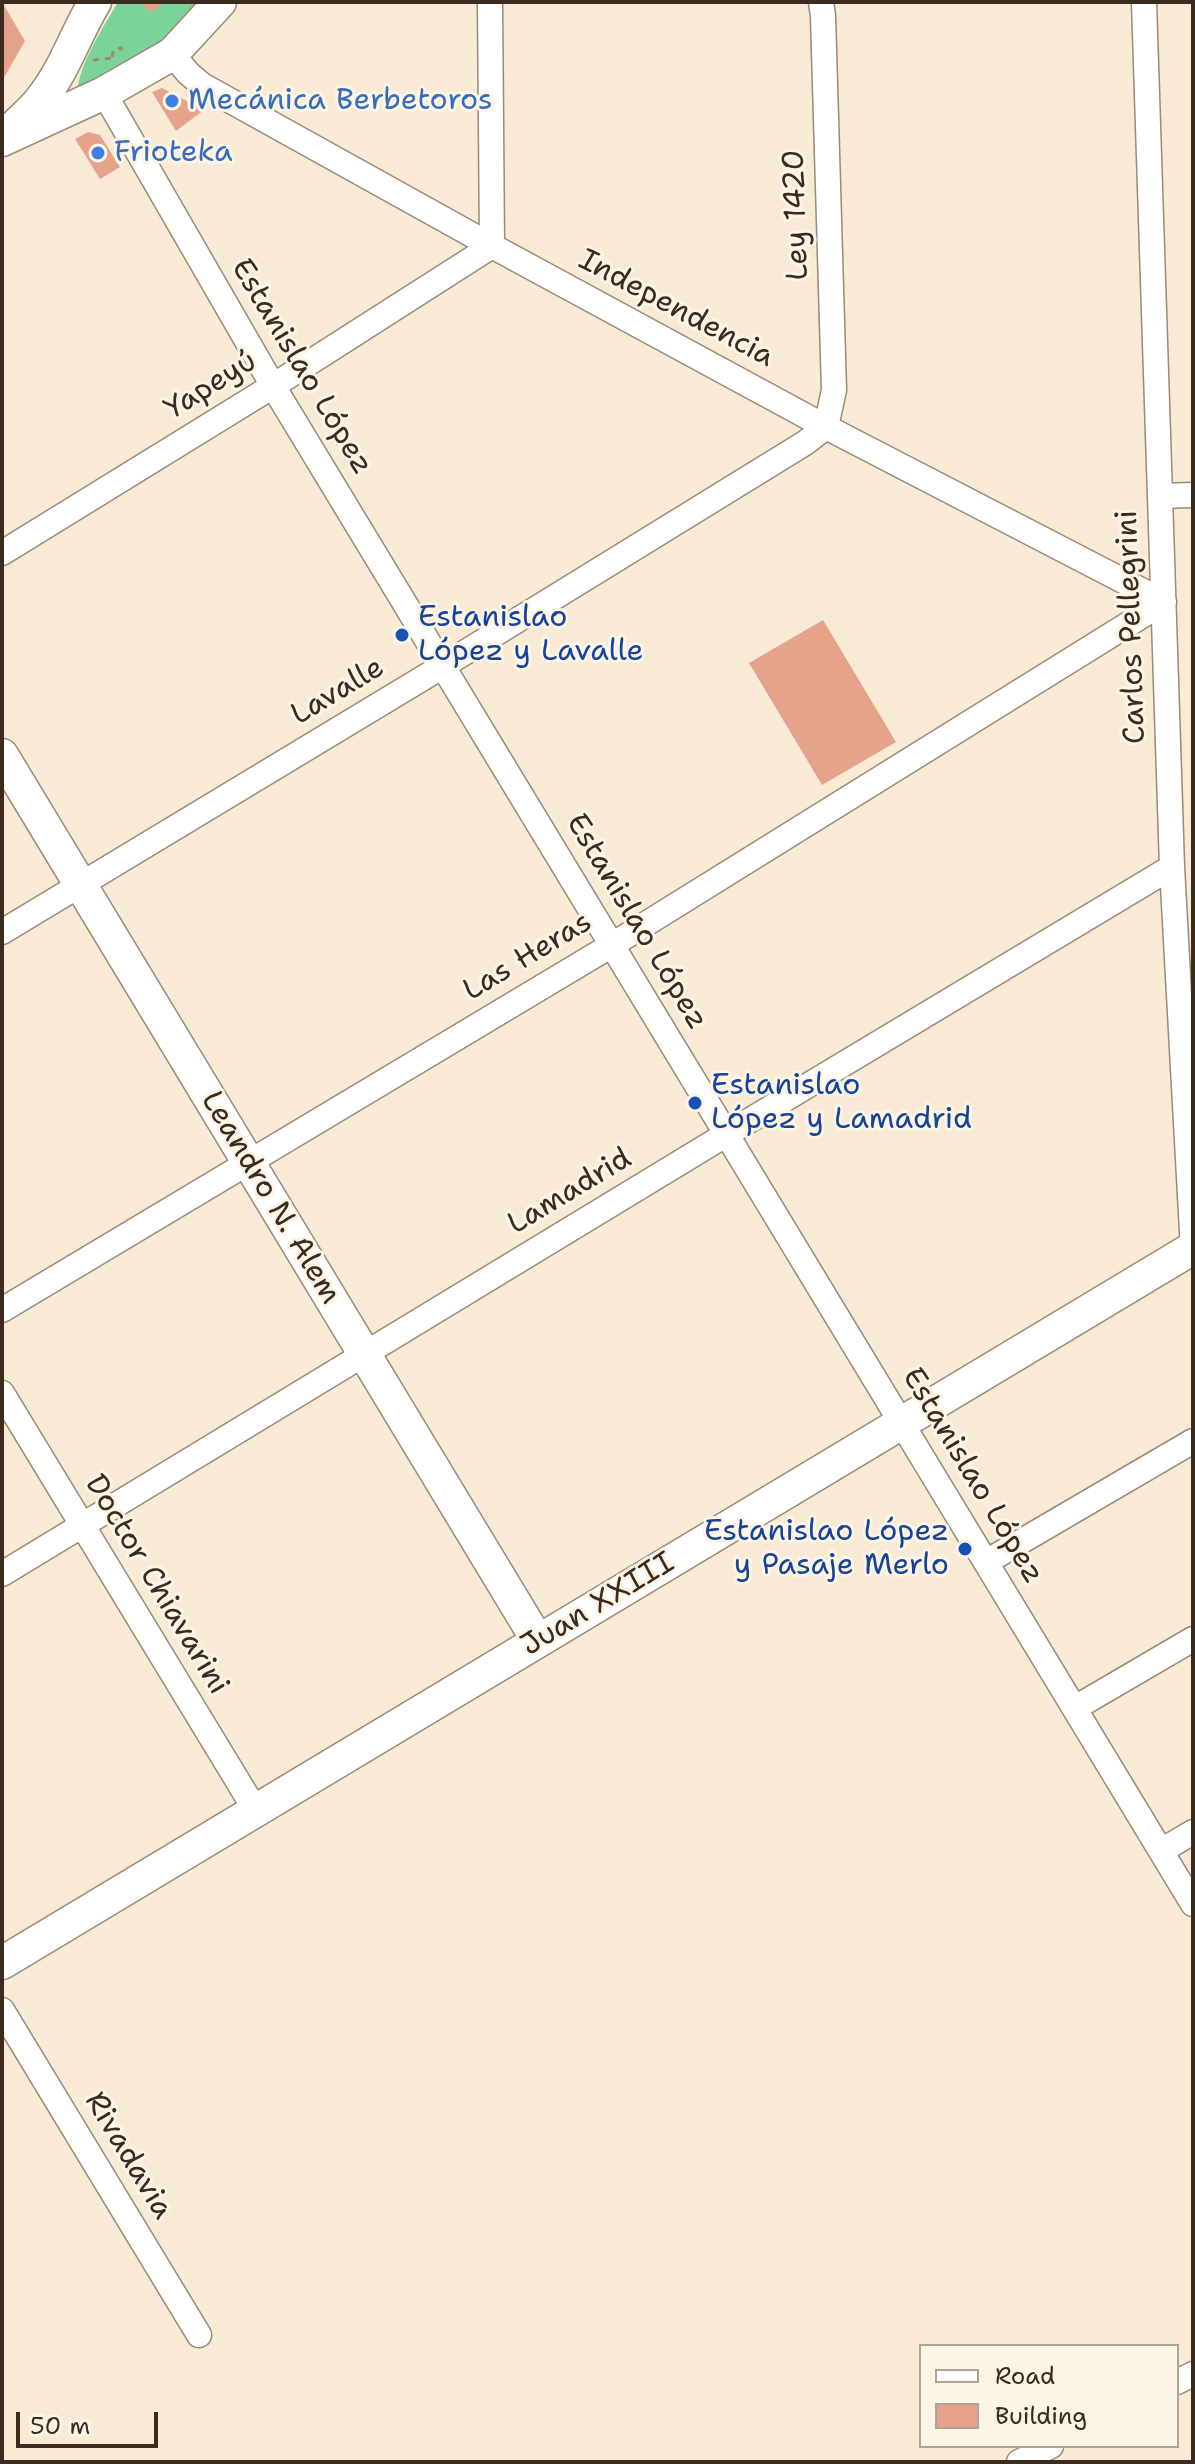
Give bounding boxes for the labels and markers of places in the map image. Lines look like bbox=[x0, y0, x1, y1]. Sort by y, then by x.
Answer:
place label: Mecánica Berbetoros bbox=[188, 83, 493, 119]
marker: Mecánica Berbetoros bbox=[163, 92, 181, 110]
place label: Frioteka bbox=[114, 135, 233, 171]
marker: Frioteka bbox=[89, 144, 107, 162]
place label: Estanislao López y Lavalle bbox=[418, 600, 643, 670]
marker: Estanislao López y Lavalle bbox=[393, 626, 411, 644]
place label: Estanislao López y Lamadrid bbox=[711, 1068, 972, 1138]
marker: Estanislao López y Lamadrid bbox=[686, 1094, 704, 1112]
place label: Estanislao López y Pasaje Merlo bbox=[704, 1514, 949, 1584]
marker: Estanislao López y Pasaje Merlo bbox=[956, 1540, 974, 1558]

